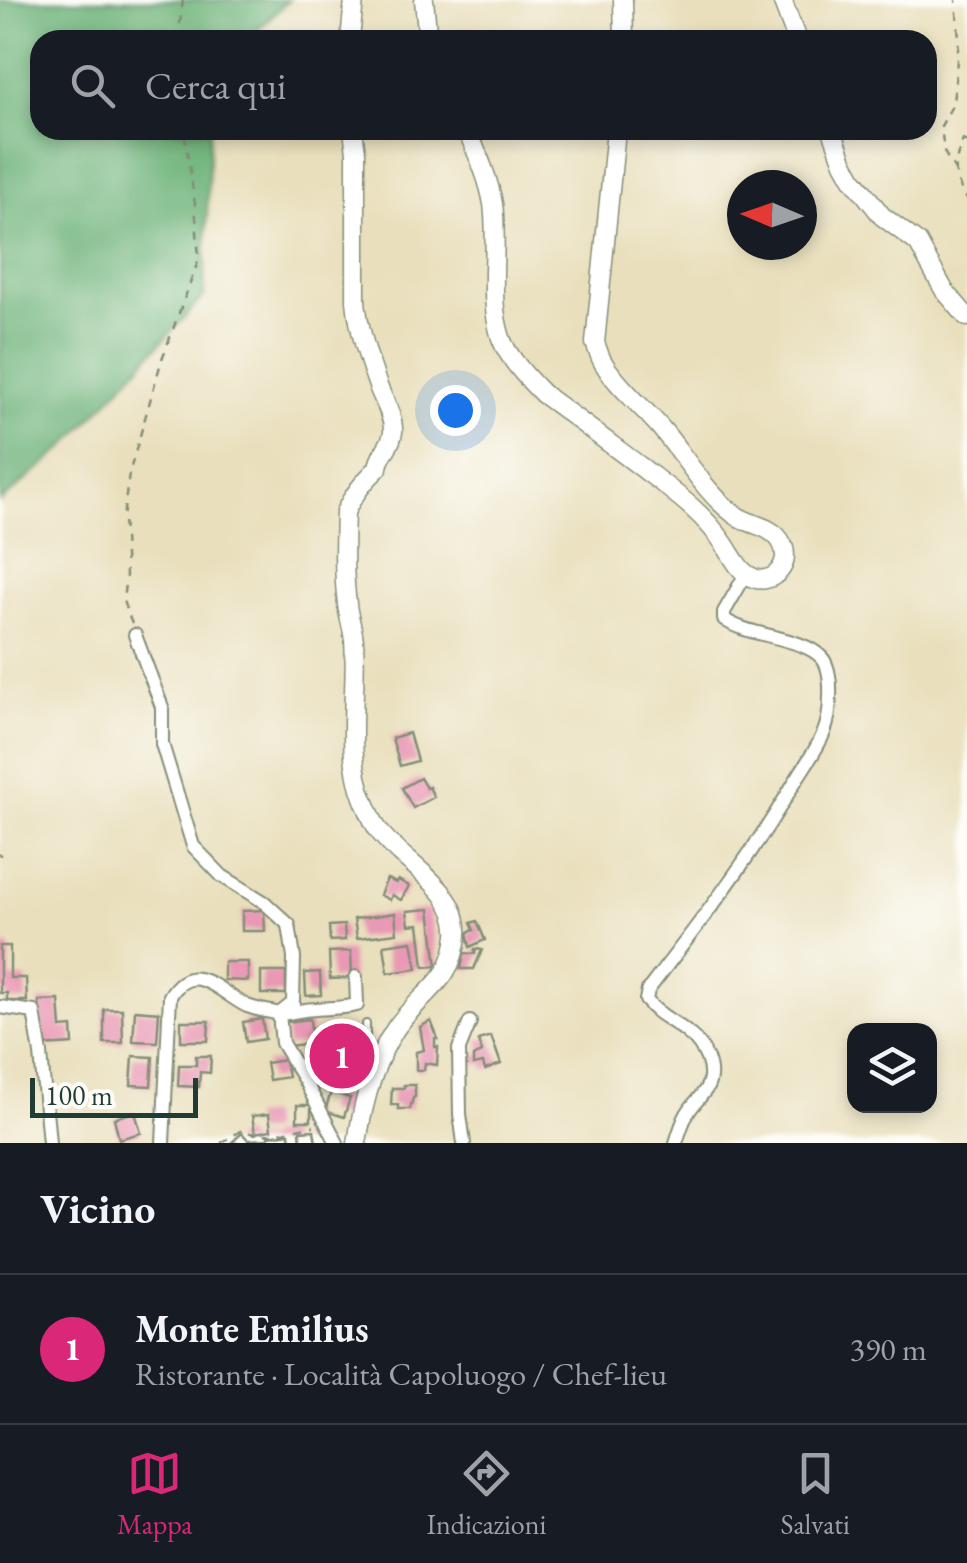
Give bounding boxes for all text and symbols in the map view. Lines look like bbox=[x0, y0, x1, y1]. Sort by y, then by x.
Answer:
search box bbox=[30, 30, 937, 140]
icon: search bbox=[65, 58, 120, 113]
text: Cerca qui bbox=[145, 61, 286, 110]
north arrow bbox=[727, 170, 817, 260]
your location bbox=[430, 385, 481, 436]
pin: 1 bbox=[310, 1018, 374, 1094]
map controls bbox=[847, 1023, 937, 1113]
button: layers bbox=[847, 1023, 937, 1113]
scale bar bbox=[30, 1073, 198, 1118]
text: 100 m bbox=[45, 1077, 113, 1113]
text: Vicino bbox=[40, 1181, 155, 1236]
text: Monte Emilius bbox=[135, 1304, 369, 1353]
text: 1 bbox=[64, 1328, 81, 1370]
text: 390 m bbox=[850, 1328, 927, 1370]
text: Ristorante · Località Capoluogo / Chef-lieu bbox=[135, 1353, 667, 1395]
tab: Mappa bbox=[117, 1446, 193, 1542]
tab: Indicazioni bbox=[427, 1446, 546, 1542]
tab: Salvati bbox=[780, 1446, 850, 1542]

